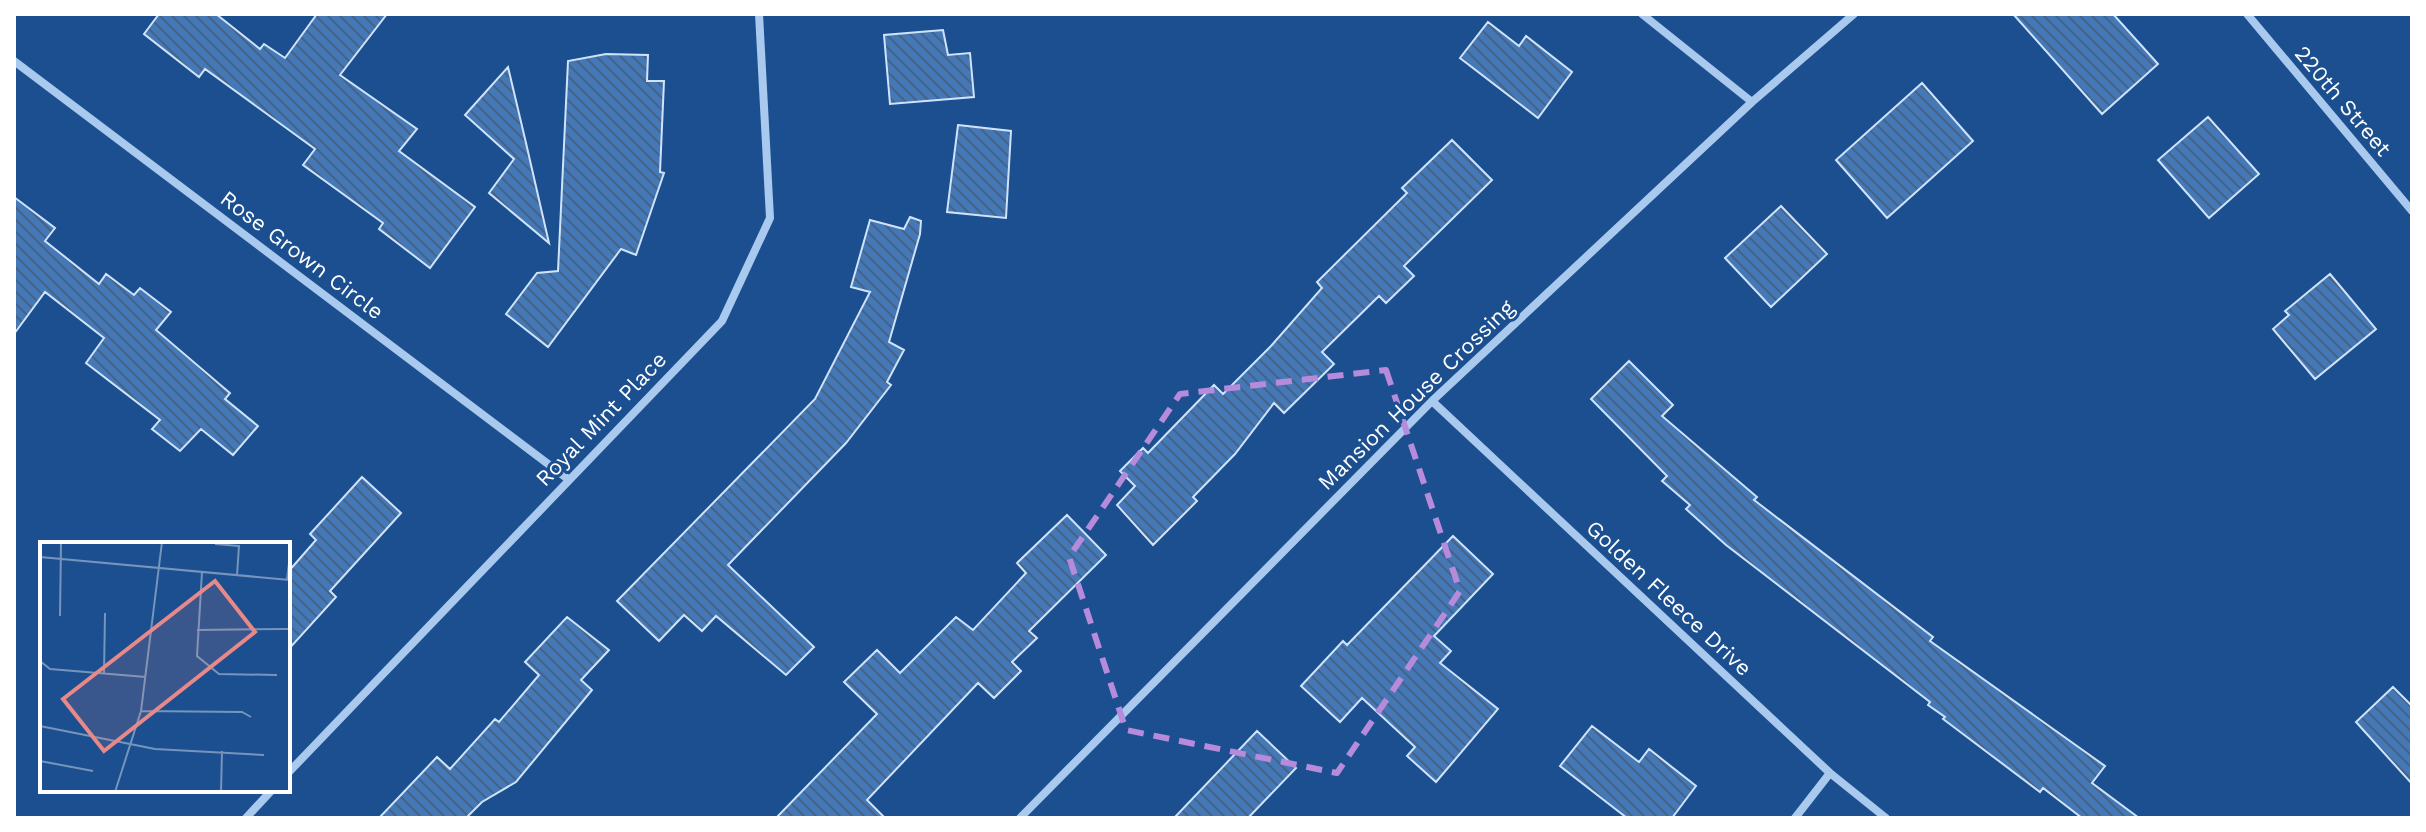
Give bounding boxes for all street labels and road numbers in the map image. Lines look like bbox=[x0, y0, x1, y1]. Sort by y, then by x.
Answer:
street label: 220th Street bbox=[2290, 41, 2396, 161]
street label: Rose Grown Circle bbox=[216, 186, 388, 324]
street label: Mansion House Crossing bbox=[1313, 295, 1519, 495]
street label: Royal Mint Place bbox=[531, 347, 671, 491]
street label: Golden Fleece Drive bbox=[1581, 515, 1757, 681]

